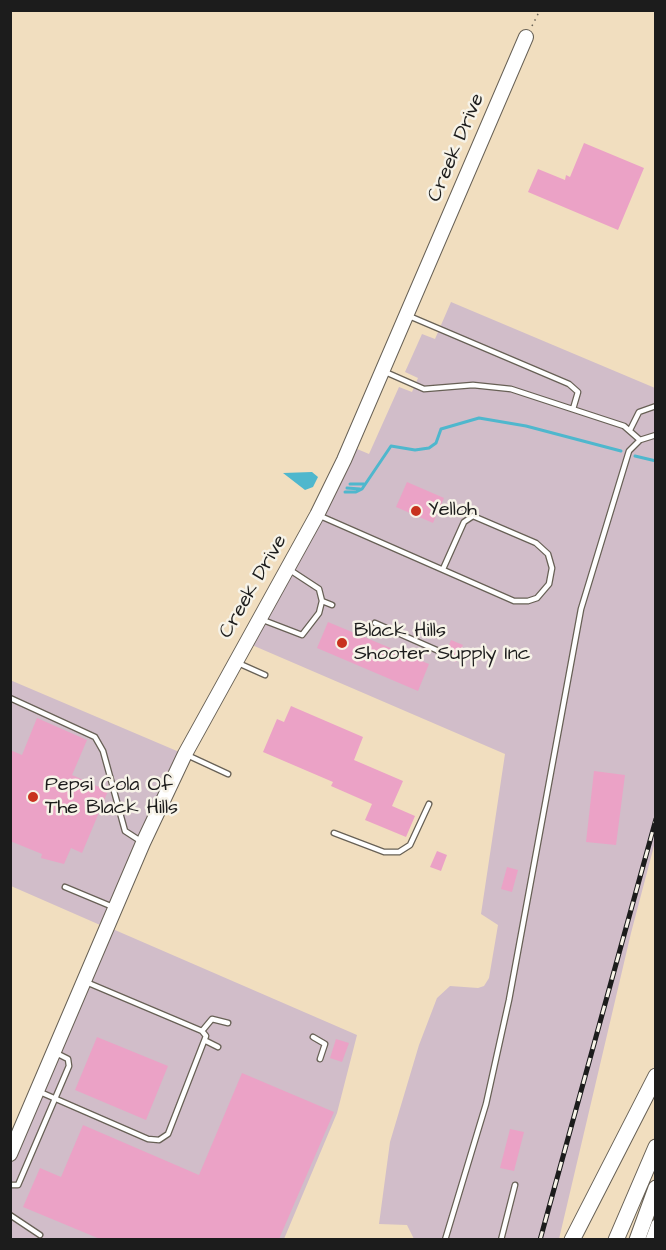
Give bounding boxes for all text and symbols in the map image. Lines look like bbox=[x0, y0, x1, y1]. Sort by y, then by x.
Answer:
street label: Creek Drive bbox=[423, 90, 491, 206]
place label: Yelloh bbox=[428, 499, 477, 523]
marker: Yelloh bbox=[409, 504, 423, 518]
street label: Creek Drive bbox=[215, 531, 293, 643]
place label: Black Hills Shooter Supply Inc bbox=[354, 620, 530, 667]
marker: Black Hills Shooter Supply Inc bbox=[335, 636, 349, 650]
place label: Pepsi Cola Of The Black Hills bbox=[45, 774, 178, 821]
marker: Pepsi Cola Of The Black Hills bbox=[26, 790, 40, 804]

